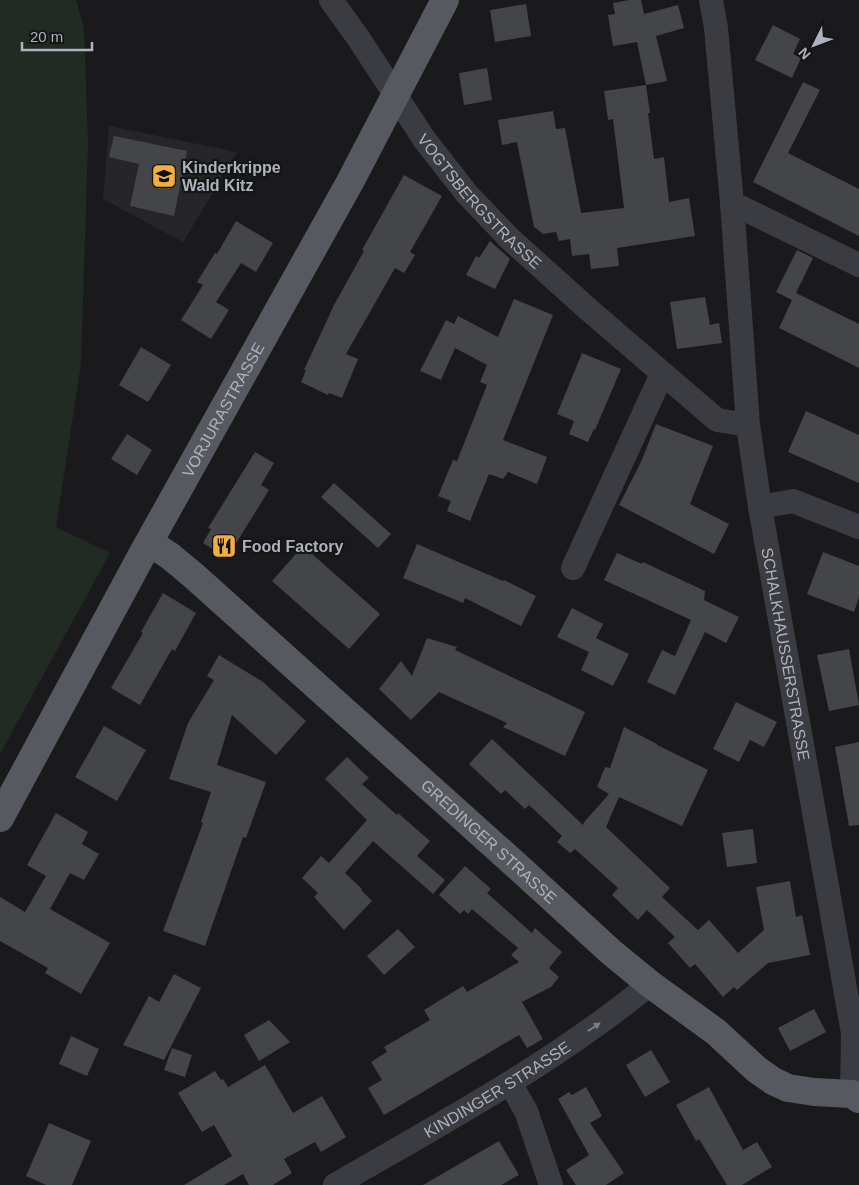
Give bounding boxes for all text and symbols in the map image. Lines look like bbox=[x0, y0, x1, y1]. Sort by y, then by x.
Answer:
scale bar bbox=[22, 20, 92, 52]
north arrow bbox=[789, 20, 839, 70]
text: 20 m bbox=[30, 28, 63, 45]
text: N bbox=[795, 45, 814, 63]
street label: VOGTSBERGSTRASSE bbox=[414, 131, 545, 272]
place label: Kinderkrippe Wald Kitz bbox=[182, 159, 281, 194]
school or university icon: Kinderkrippe Wald Kitz bbox=[151, 163, 177, 189]
street label: VORJURASTRASSE bbox=[179, 340, 267, 480]
restaurant icon: Food Factory bbox=[211, 533, 237, 559]
place label: Food Factory bbox=[242, 538, 343, 555]
street label: SCHALKHAUSSERSTRASSE bbox=[758, 546, 813, 762]
street label: GREDINGER STRASSE bbox=[418, 776, 560, 907]
one-way arrow bbox=[587, 1022, 601, 1032]
street label: KINDINGER STRASSE bbox=[421, 1038, 573, 1141]

